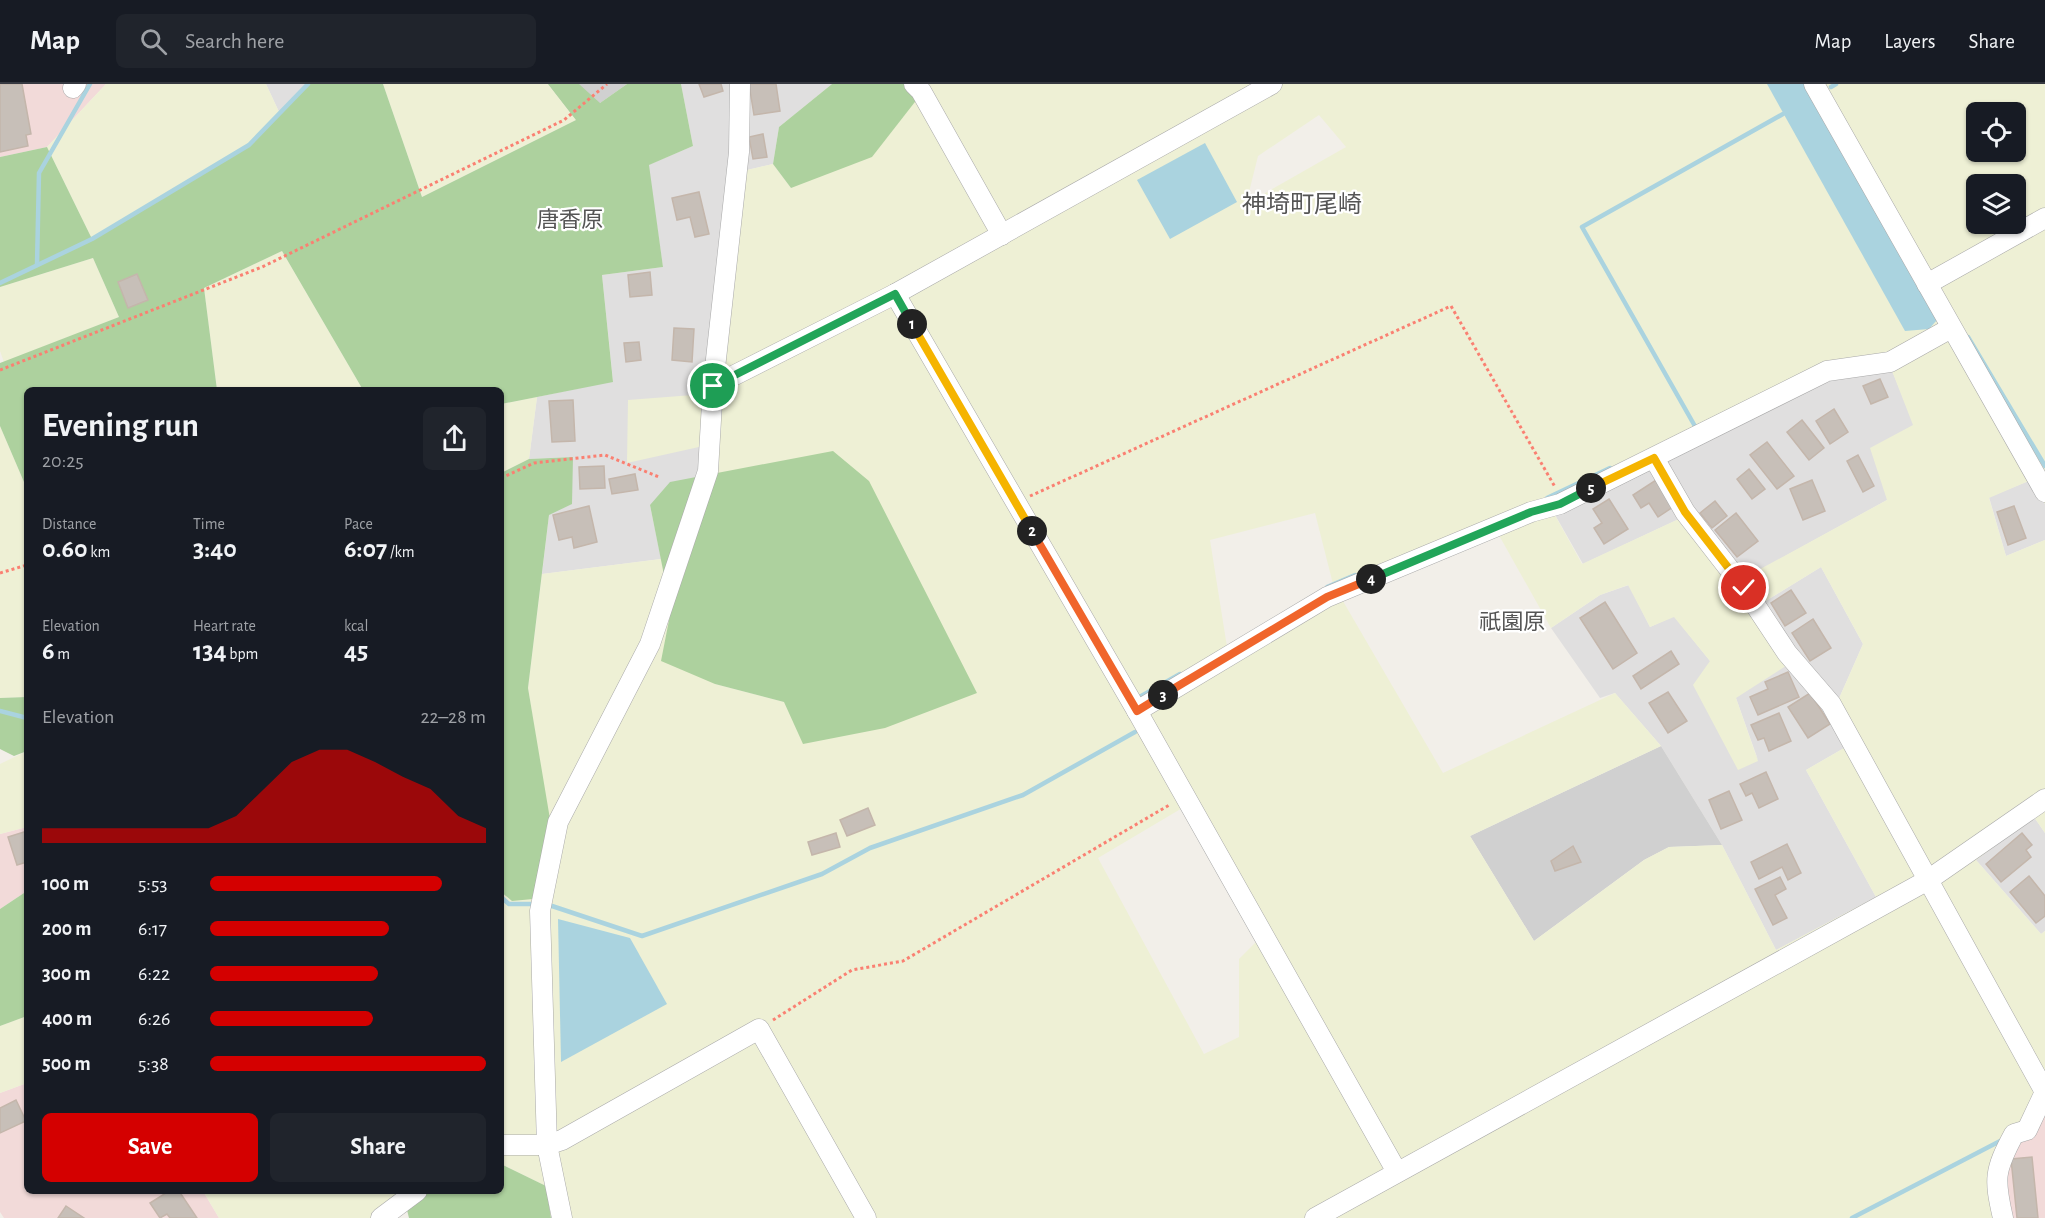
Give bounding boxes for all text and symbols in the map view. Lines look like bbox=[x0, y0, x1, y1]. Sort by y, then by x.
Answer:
search box bbox=[116, 14, 536, 68]
icon: search bbox=[137, 25, 170, 58]
text: Map bbox=[30, 27, 80, 55]
text: Search here bbox=[185, 30, 284, 52]
text: Map bbox=[1815, 31, 1851, 52]
text: Layers bbox=[1884, 31, 1935, 52]
text: Share bbox=[1968, 31, 2015, 52]
map controls bbox=[1966, 102, 2026, 234]
button: locate bbox=[1966, 102, 2026, 162]
button: layers bbox=[1966, 174, 2026, 234]
district label: 神埼町尾崎 bbox=[1242, 191, 1362, 217]
district label: 唐香原 bbox=[537, 208, 603, 231]
pin: 1 bbox=[897, 309, 927, 339]
text: 1 bbox=[909, 316, 915, 332]
pin bbox=[687, 360, 738, 411]
icon: arrive bbox=[696, 369, 729, 402]
button: share bbox=[423, 407, 486, 470]
text: Evening run bbox=[42, 410, 199, 443]
text: 20:25 bbox=[42, 451, 84, 471]
pin: 5 bbox=[1576, 473, 1606, 503]
text: 5 bbox=[1588, 480, 1594, 496]
text: Distance bbox=[42, 516, 96, 532]
text: Time bbox=[193, 516, 225, 532]
text: Pace bbox=[344, 516, 373, 532]
pin: 2 bbox=[1017, 516, 1047, 546]
text: 2 bbox=[1028, 523, 1036, 539]
text: 0.60 bbox=[42, 536, 88, 562]
text: 3:40 bbox=[193, 536, 237, 562]
text: 6:07 bbox=[344, 536, 387, 562]
text: km bbox=[88, 544, 110, 560]
text: /km bbox=[387, 544, 415, 560]
pin bbox=[1718, 562, 1769, 613]
pin: 4 bbox=[1356, 564, 1386, 594]
text: 4 bbox=[1367, 571, 1375, 587]
icon: check bbox=[1727, 571, 1760, 604]
district label: 祇園原 bbox=[1479, 610, 1545, 633]
text: Elevation bbox=[42, 618, 100, 634]
text: Heart rate bbox=[193, 618, 256, 634]
text: kcal bbox=[344, 618, 368, 634]
text: 6 bbox=[42, 638, 55, 664]
text: 134 bbox=[193, 638, 227, 664]
text: 45 bbox=[344, 638, 368, 664]
text: m bbox=[55, 646, 70, 662]
text: bpm bbox=[227, 646, 258, 662]
pin: 3 bbox=[1148, 680, 1178, 710]
text: 3 bbox=[1160, 687, 1166, 703]
text: Elevation bbox=[42, 707, 114, 727]
text: 22–28 m bbox=[420, 707, 486, 727]
text: 100 m bbox=[42, 874, 89, 894]
text: 5:53 bbox=[138, 874, 168, 894]
text: 200 m bbox=[42, 919, 91, 939]
text: 6:17 bbox=[138, 919, 167, 939]
text: 300 m bbox=[42, 964, 91, 984]
text: 6:22 bbox=[138, 964, 170, 984]
text: 400 m bbox=[42, 1009, 92, 1029]
text: 6:26 bbox=[138, 1009, 170, 1029]
text: 500 m bbox=[42, 1054, 91, 1074]
text: 5:38 bbox=[138, 1054, 169, 1074]
button: Save bbox=[42, 1113, 258, 1182]
button: Share bbox=[270, 1113, 486, 1182]

